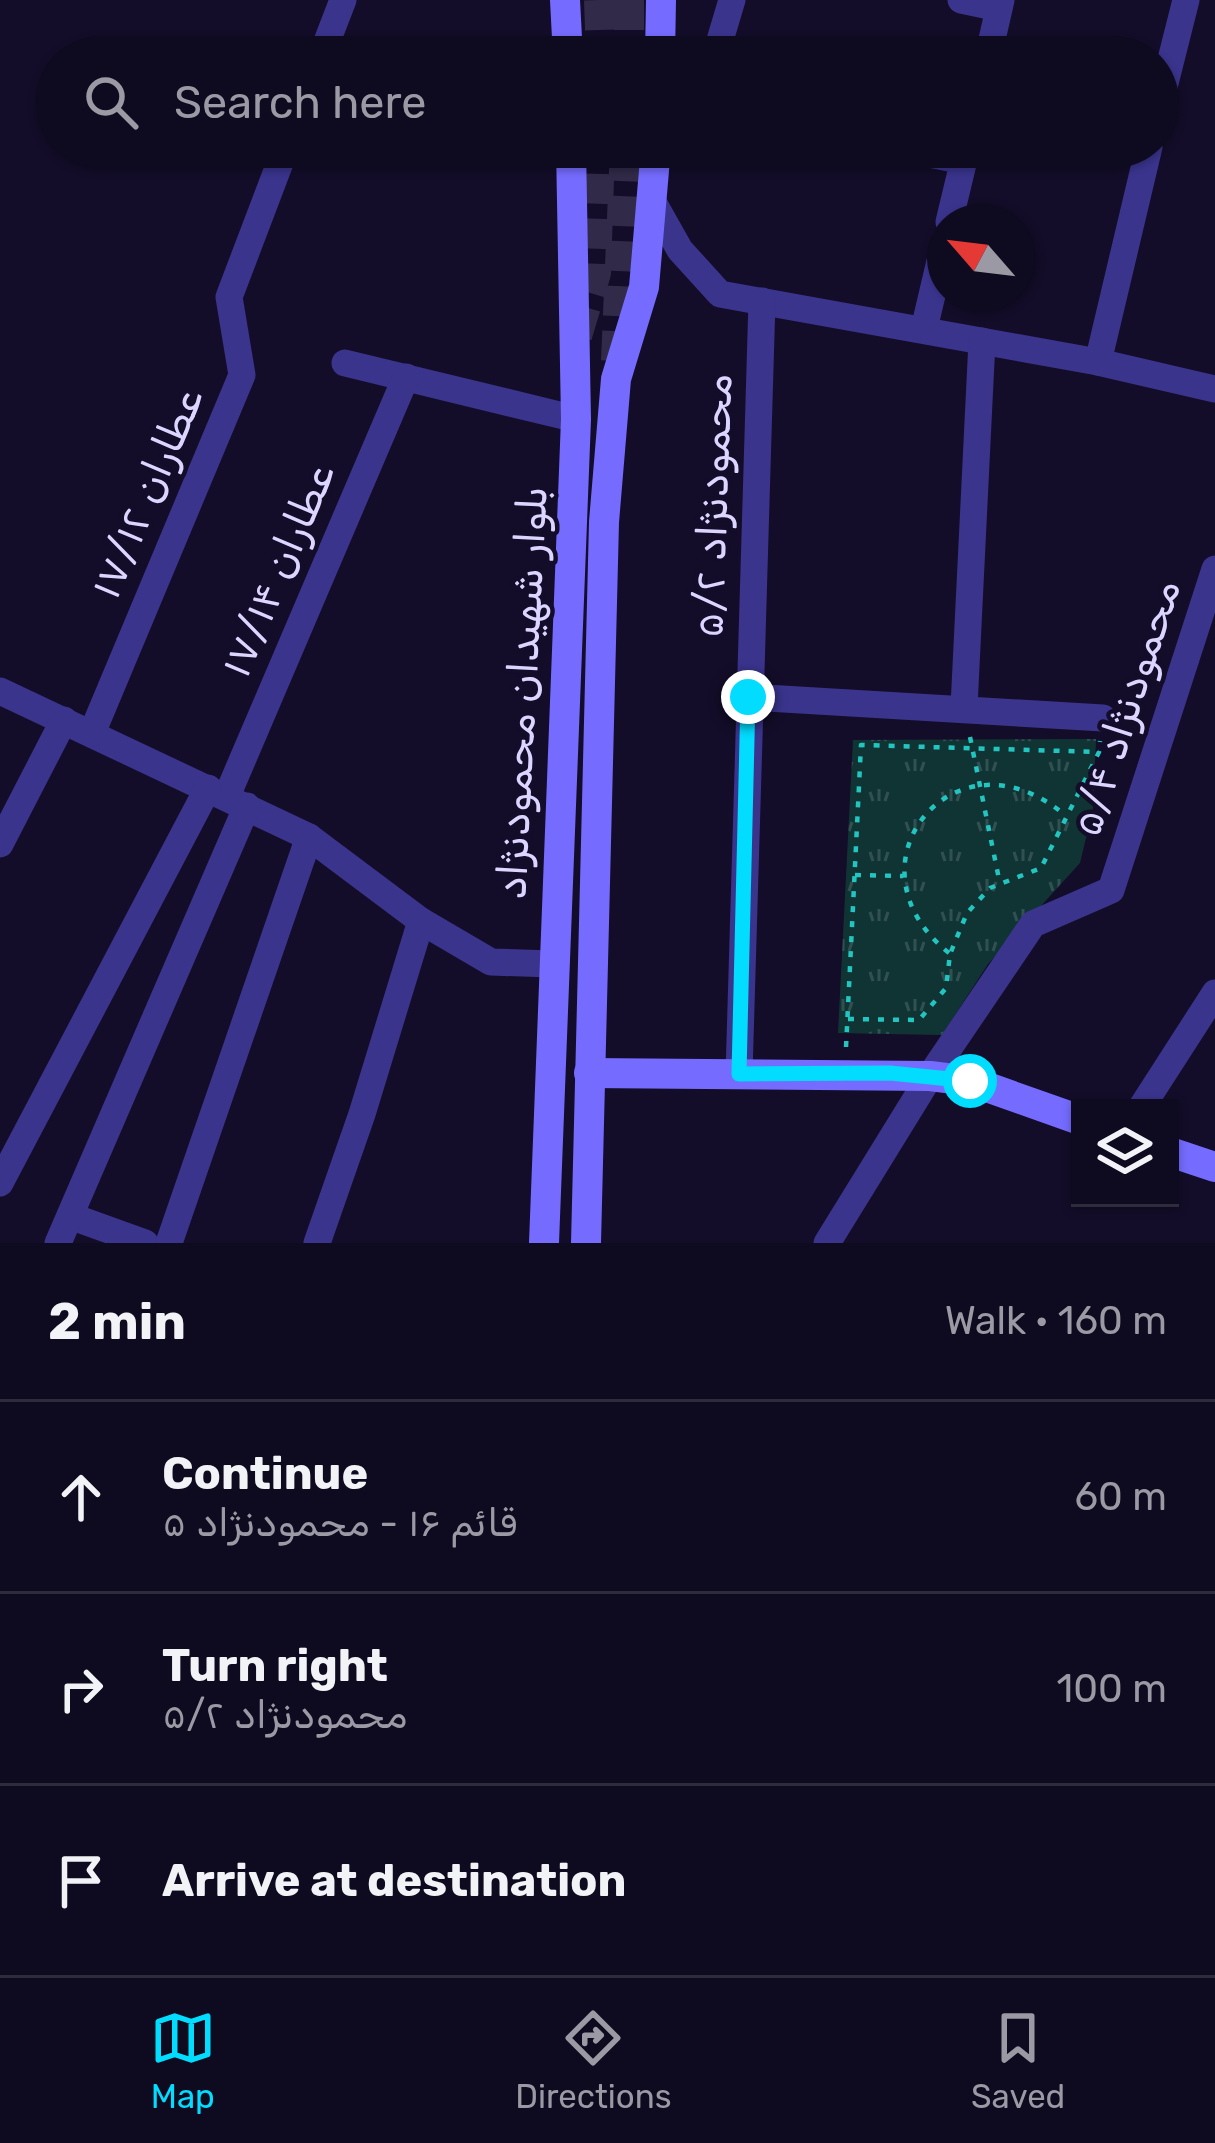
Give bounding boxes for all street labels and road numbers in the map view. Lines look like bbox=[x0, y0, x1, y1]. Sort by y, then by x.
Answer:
street label: محمودنژاد ۵/۲ bbox=[683, 373, 743, 639]
street label: عطاران ۱۷/۱۲ bbox=[80, 380, 214, 606]
street label: عطاران ۱۷/۱۴ bbox=[211, 456, 345, 684]
street label: بلوار شهیدان محمودنژاد bbox=[486, 485, 558, 901]
street label: محمودنژاد ۵/۴ bbox=[1061, 573, 1191, 843]

